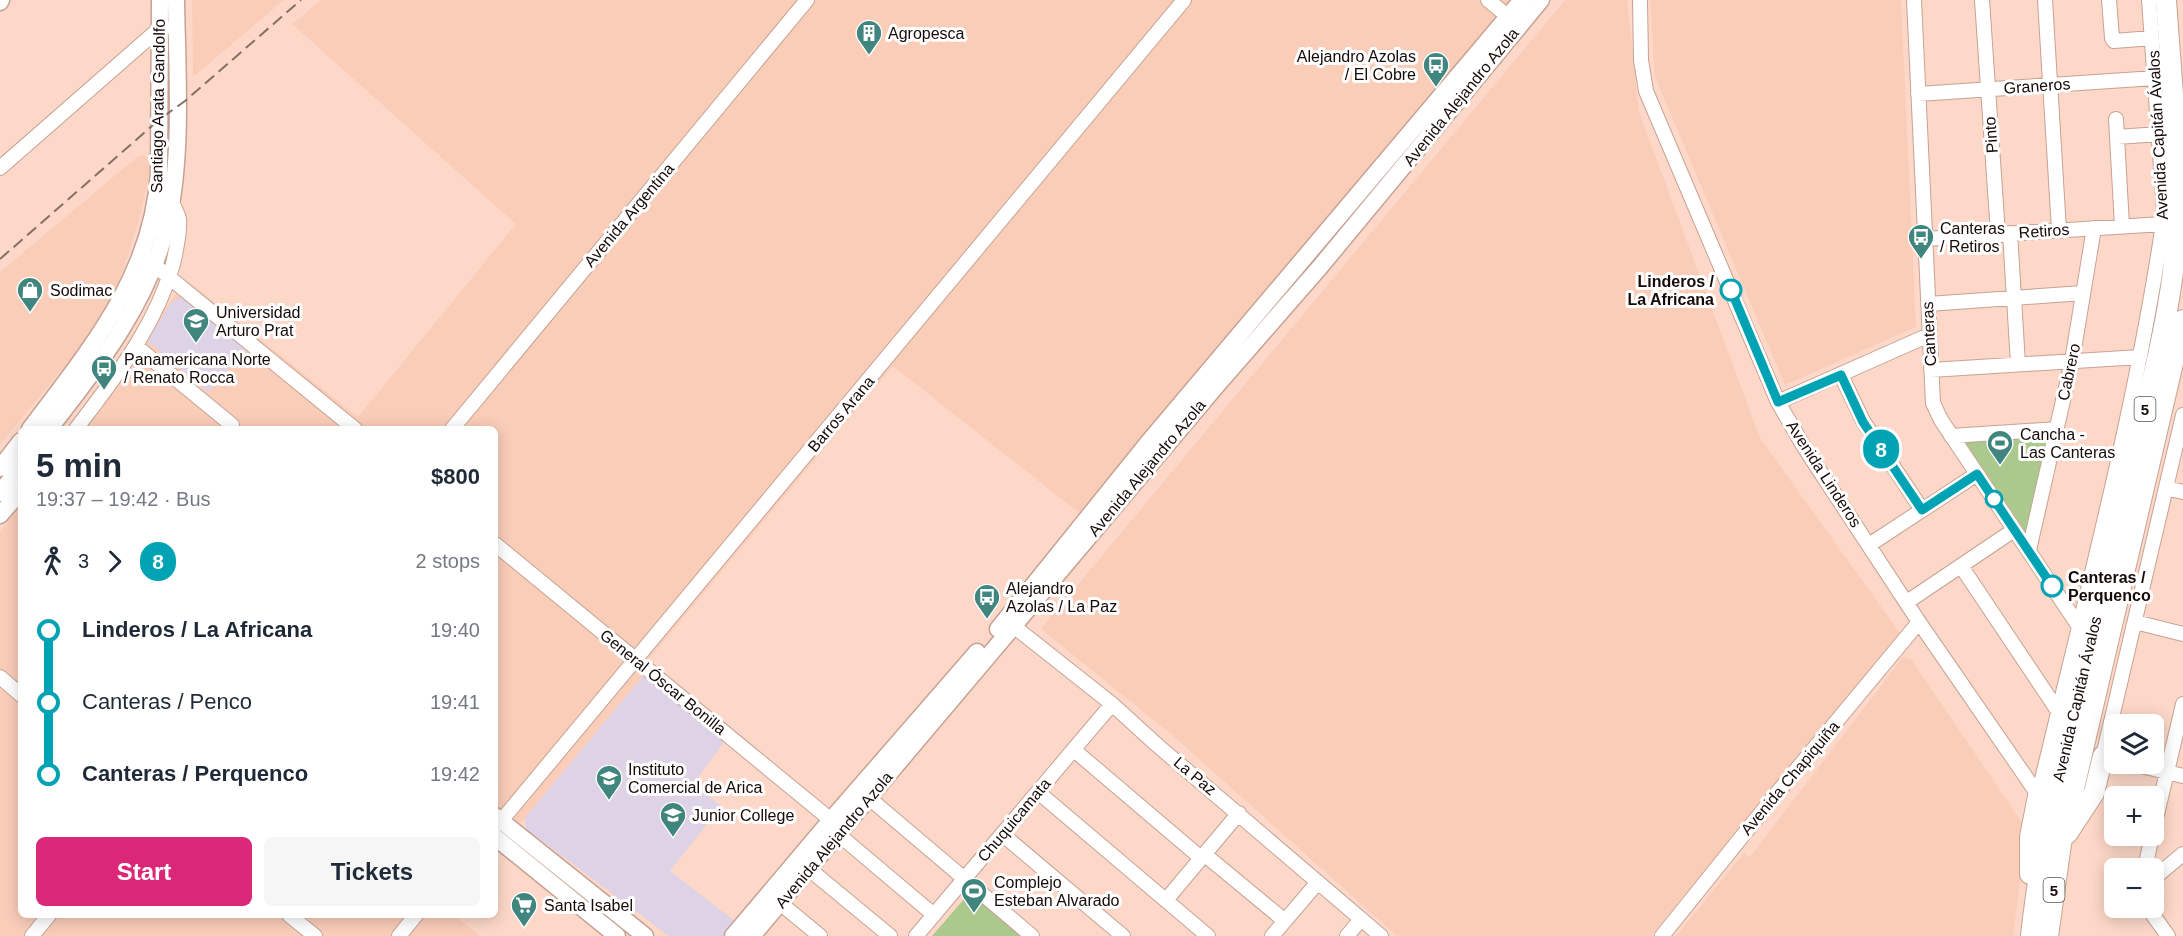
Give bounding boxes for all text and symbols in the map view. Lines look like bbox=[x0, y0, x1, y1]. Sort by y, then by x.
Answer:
building icon: Agropesca bbox=[854, 18, 884, 56]
street label: Santiago Arata Gandolfo bbox=[148, 19, 168, 193]
place label: Agropesca bbox=[888, 25, 965, 42]
street label: Avenida Alejandro Azola bbox=[1400, 25, 1522, 169]
place label: Alejandro Azolas / El Cobre bbox=[1297, 48, 1416, 83]
bus stop icon: Alejandro Azolas / El Cobre bbox=[1421, 50, 1451, 88]
street label: Avenida Capitán Ávalos bbox=[2144, 50, 2171, 220]
street label: Graneros bbox=[2003, 75, 2071, 97]
street label: Pinto bbox=[1981, 116, 2001, 154]
street label: Avenida Argentina bbox=[581, 160, 677, 270]
place label: Canteras / Retiros bbox=[1940, 220, 2005, 255]
street label: Retiros bbox=[2018, 221, 2070, 241]
bus stop icon: Canteras / Retiros bbox=[1906, 222, 1936, 260]
place label: Linderos / La Africana bbox=[1627, 273, 1715, 308]
shop icon: Sodimac bbox=[15, 275, 45, 313]
marker: Linderos / La Africana bbox=[1720, 279, 1742, 301]
place label: Sodimac bbox=[50, 282, 112, 299]
street label: Canteras bbox=[1919, 301, 1939, 367]
place label: Universidad Arturo Prat bbox=[216, 304, 300, 339]
school or university icon: Universidad Arturo Prat bbox=[181, 306, 211, 344]
street label: Cabrero bbox=[2055, 342, 2083, 402]
place label: Panamericana Norte / Renato Rocca bbox=[124, 351, 271, 386]
bus stop icon: Panamericana Norte / Renato Rocca bbox=[89, 353, 119, 391]
street label: Barros Arana bbox=[804, 373, 878, 455]
street label: Avenida Alejandro Azola bbox=[1085, 396, 1209, 539]
road number: 5 bbox=[2134, 397, 2156, 421]
street label: Avenida Linderos bbox=[1783, 418, 1865, 530]
place label: Cancha - Las Canteras bbox=[2020, 426, 2115, 461]
sports icon: Cancha - Las Canteras bbox=[1985, 428, 2015, 466]
line badge: 8 bbox=[1862, 430, 1900, 468]
text: 8 bbox=[1875, 438, 1887, 461]
text: 5 min bbox=[36, 447, 122, 484]
text: $800 bbox=[431, 464, 480, 489]
text: 19:37 – 19:42 · Bus bbox=[36, 488, 211, 510]
unlabelled marker bbox=[1985, 490, 2003, 508]
icon: walk bbox=[36, 545, 69, 578]
icon: forward bbox=[98, 545, 131, 578]
text: 3 bbox=[78, 550, 89, 572]
text: 8 bbox=[152, 550, 164, 573]
text: 2 stops bbox=[416, 550, 480, 572]
place label: Canteras / Perquenco bbox=[2068, 569, 2151, 604]
marker: Canteras / Perquenco bbox=[2041, 575, 2063, 597]
place label: Alejandro Azolas / La Paz bbox=[1006, 580, 1117, 615]
bus stop icon: Alejandro Azolas / La Paz bbox=[972, 582, 1002, 620]
street label: Avenida Capitán Ávalos bbox=[2049, 614, 2104, 784]
text: Linderos / La Africana bbox=[82, 617, 312, 642]
text: 19:40 bbox=[430, 619, 480, 641]
street label: General Óscar Bonilla bbox=[597, 625, 730, 738]
text: Canteras / Penco bbox=[82, 689, 252, 714]
text: 19:41 bbox=[430, 691, 480, 713]
map controls bbox=[2104, 714, 2164, 918]
button: layers bbox=[2104, 714, 2164, 774]
street label: Avenida Chapiquiña bbox=[1738, 718, 1843, 838]
street label: La Paz bbox=[1170, 753, 1220, 799]
text: Canteras / Perquenco bbox=[82, 761, 308, 786]
place label: Instituto Comercial de Arica bbox=[628, 761, 762, 796]
text: 19:42 bbox=[430, 763, 480, 785]
school or university icon: Instituto Comercial de Arica bbox=[594, 763, 624, 801]
street label: Avenida Alejandro Azola bbox=[772, 768, 896, 911]
street label: Chuquicamata bbox=[974, 775, 1054, 865]
button: + bbox=[2104, 786, 2164, 846]
school or university icon: Junior College bbox=[658, 800, 688, 838]
place label: Junior College bbox=[692, 807, 794, 824]
button: Start bbox=[36, 837, 252, 906]
button: Tickets bbox=[264, 837, 480, 906]
button: − bbox=[2104, 858, 2164, 918]
place label: Complejo Esteban Alvarado bbox=[994, 874, 1120, 909]
sports icon: Complejo Esteban Alvarado bbox=[959, 876, 989, 914]
road number: 5 bbox=[2044, 878, 2064, 902]
supermarket icon: Santa Isabel bbox=[509, 890, 539, 928]
place label: Santa Isabel bbox=[544, 897, 633, 914]

